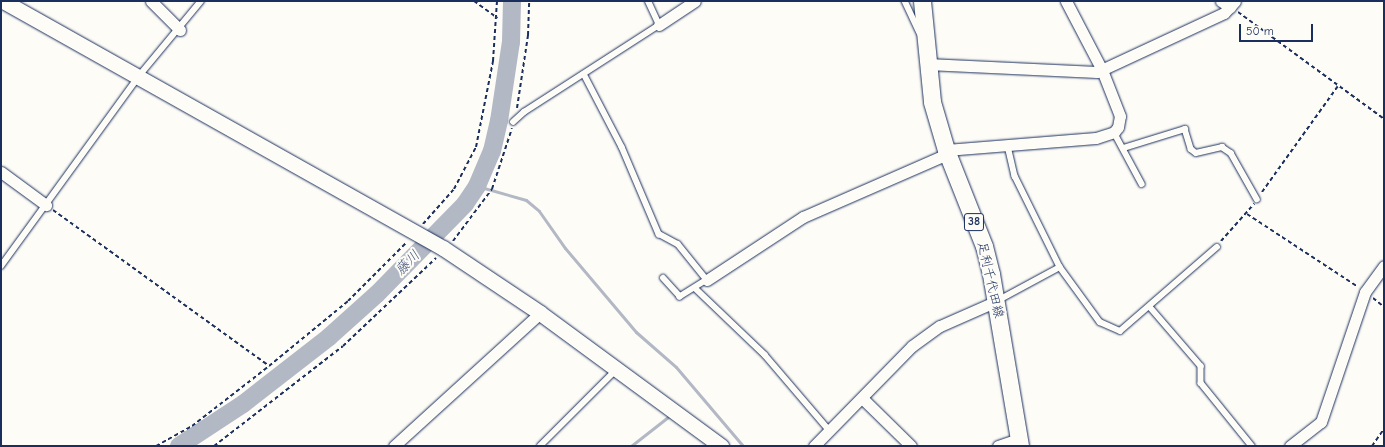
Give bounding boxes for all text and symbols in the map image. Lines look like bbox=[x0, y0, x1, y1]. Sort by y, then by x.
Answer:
scale bar bbox=[1241, 16, 1315, 42]
text: 50 m bbox=[1246, 24, 1274, 38]
road number: 38 bbox=[963, 212, 985, 232]
street label: 足利千代田線 bbox=[974, 240, 1006, 320]
water label: 藤川 bbox=[392, 247, 424, 279]

